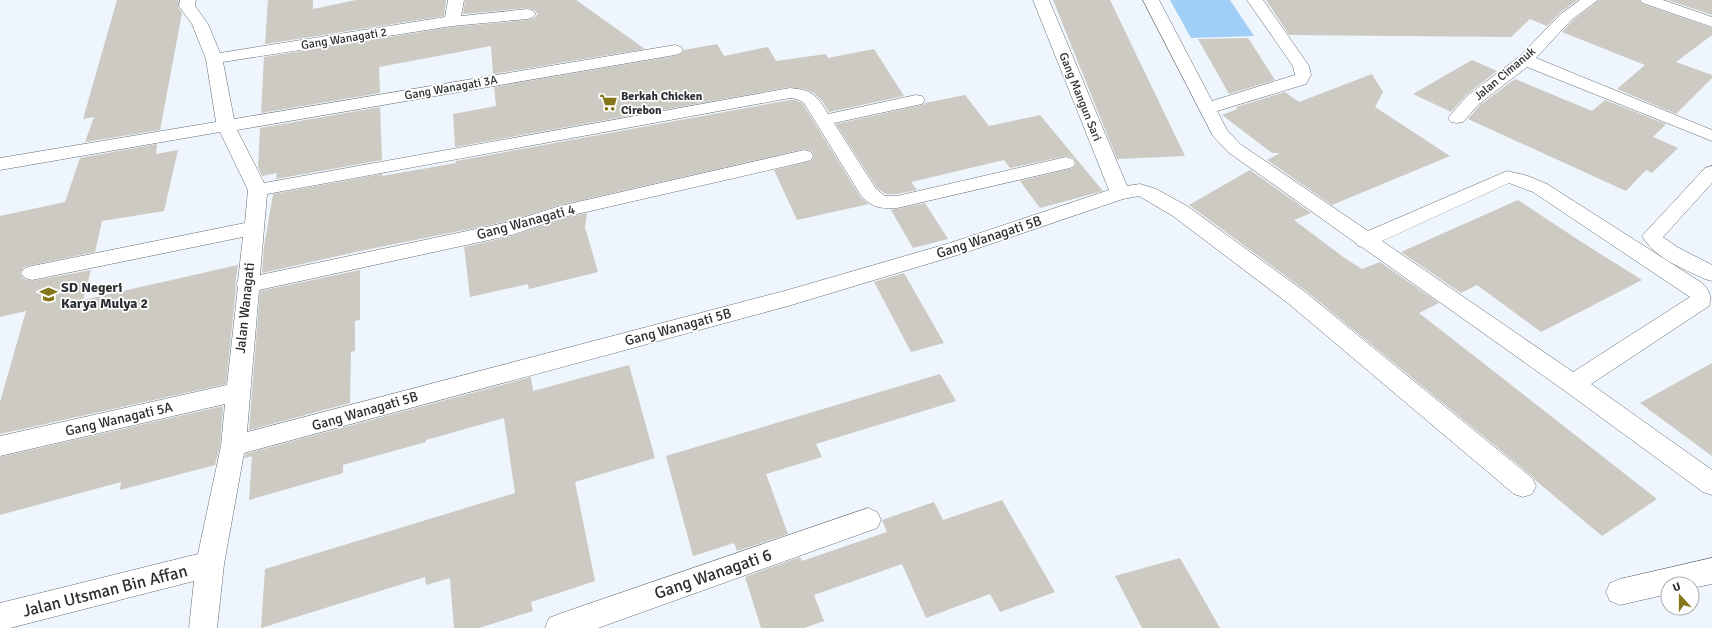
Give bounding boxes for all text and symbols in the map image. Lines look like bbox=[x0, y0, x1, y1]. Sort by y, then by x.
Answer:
street label: Gang Wanagati 2 bbox=[300, 25, 388, 53]
street label: Jalan Cimanuk bbox=[1471, 44, 1539, 104]
street label: Gang Mangun Sari bbox=[1055, 50, 1105, 144]
street label: Gang Wanagati 3A bbox=[403, 72, 499, 104]
place label: Berkah Chicken Cirebon bbox=[621, 89, 703, 118]
supermarket icon: Berkah Chicken Cirebon bbox=[598, 93, 618, 113]
street label: Gang Wanagati 4 bbox=[475, 201, 577, 243]
street label: Gang Wanagati 5B bbox=[934, 212, 1044, 262]
street label: Jalan Wanagati bbox=[232, 262, 258, 354]
place label: SD Negeri Karya Mulya 2 bbox=[61, 279, 148, 312]
school or university icon: SD Negeri Karya Mulya 2 bbox=[38, 285, 58, 305]
street label: Gang Wanagati 5B bbox=[623, 305, 733, 349]
street label: Gang Wanagati 5B bbox=[310, 388, 420, 434]
street label: Gang Wanagati 5A bbox=[64, 398, 175, 440]
street label: Gang Wanagati 6 bbox=[652, 544, 774, 604]
street label: Jalan Utsman Bin Affan bbox=[20, 560, 190, 622]
north arrow bbox=[1660, 576, 1700, 616]
text: U bbox=[1671, 580, 1682, 595]

